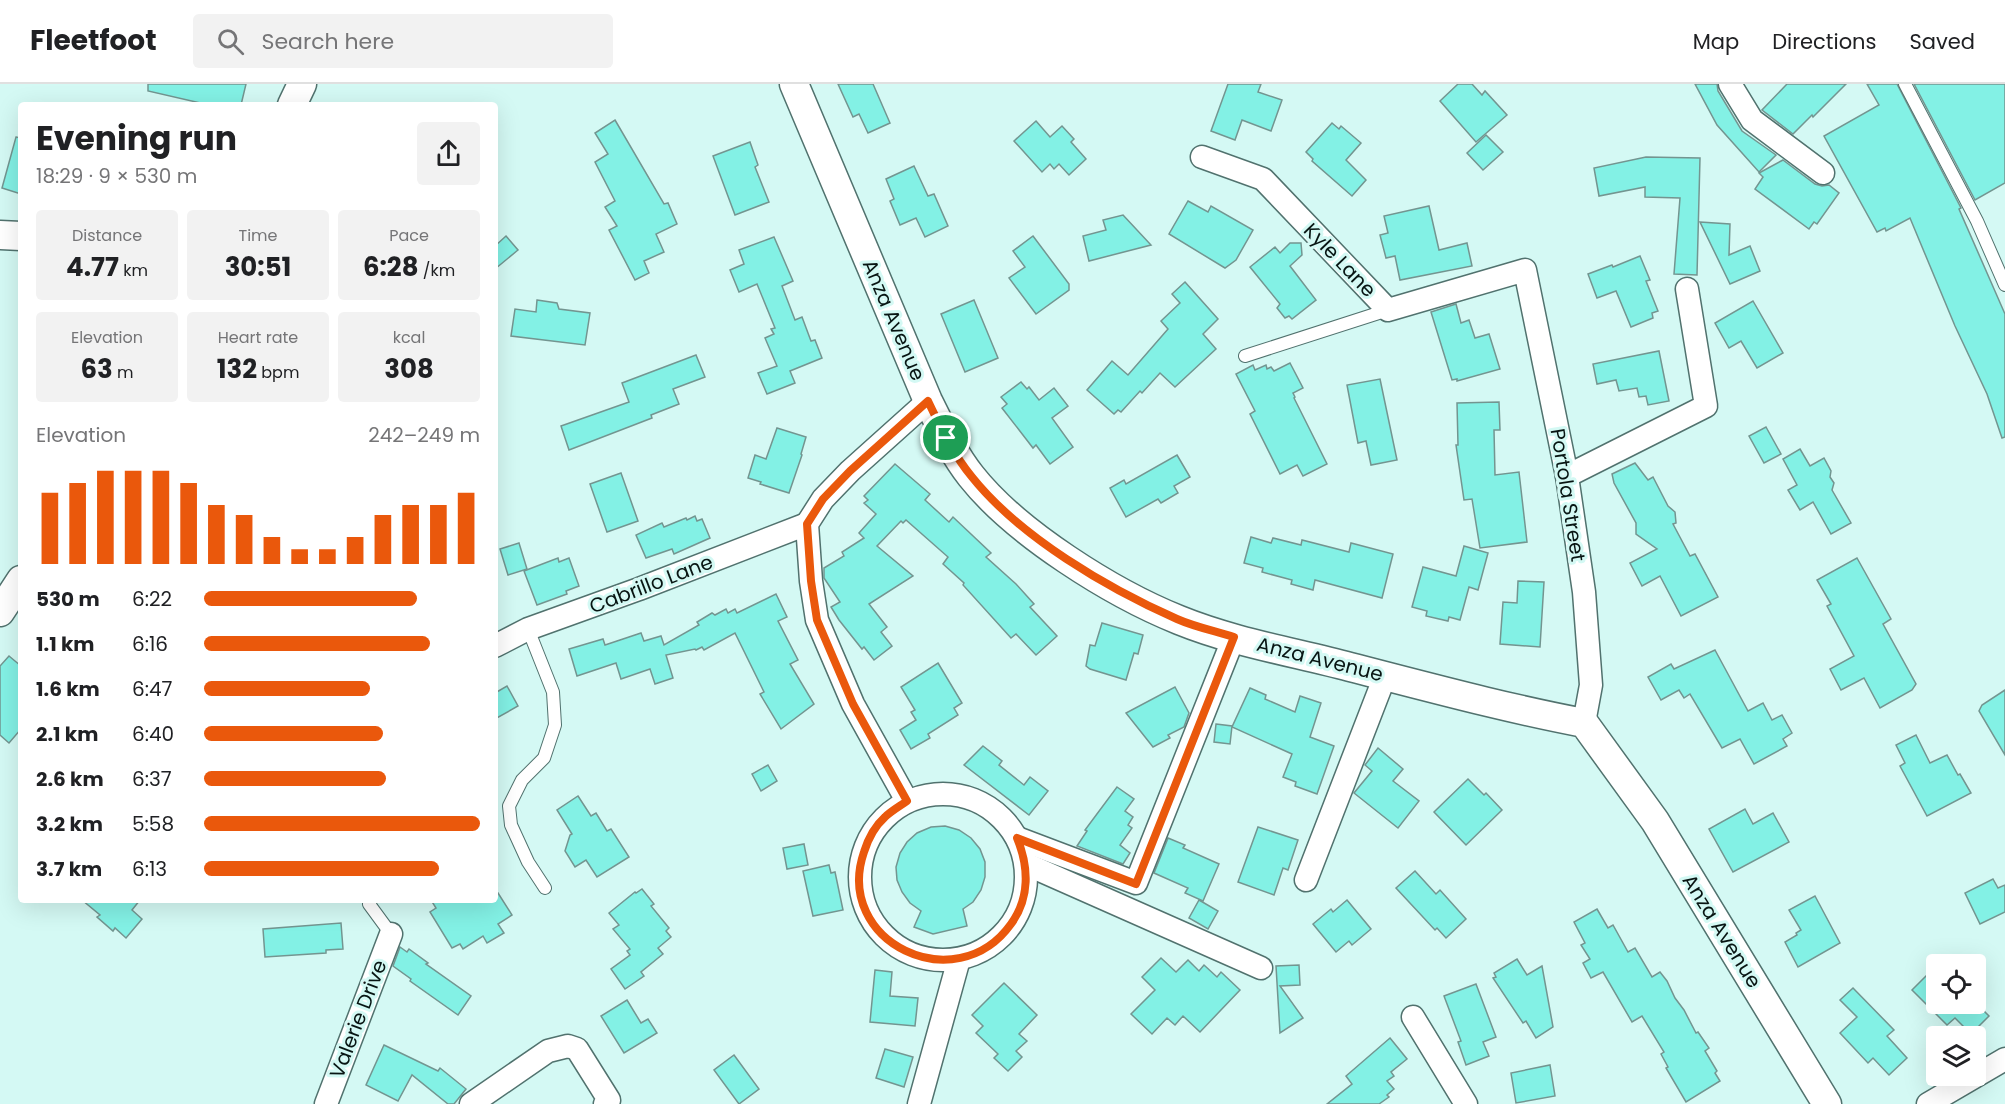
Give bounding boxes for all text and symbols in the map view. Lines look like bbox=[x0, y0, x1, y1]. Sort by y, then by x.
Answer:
search box bbox=[193, 14, 613, 68]
text: Fleetfoot bbox=[30, 21, 157, 60]
icon: search bbox=[214, 25, 247, 58]
text: Search here bbox=[262, 26, 394, 57]
text: Map bbox=[1693, 27, 1739, 56]
text: Directions bbox=[1772, 27, 1876, 56]
text: Saved bbox=[1909, 27, 1975, 56]
text: Evening run bbox=[36, 115, 237, 162]
button: share bbox=[417, 122, 480, 185]
text: 18:29 · 9 × 530 m bbox=[36, 162, 197, 190]
street label: Kyle Lane bbox=[1298, 217, 1382, 303]
text: Distance bbox=[72, 224, 142, 247]
text: Time bbox=[239, 224, 278, 247]
text: Pace bbox=[389, 224, 429, 247]
text: 4.77 bbox=[66, 249, 119, 285]
text: 30:51 bbox=[225, 249, 291, 285]
text: 6:28 bbox=[363, 249, 419, 285]
street label: Anza Avenue bbox=[856, 255, 932, 385]
text: km bbox=[119, 259, 148, 282]
text: /km bbox=[419, 259, 455, 282]
text: Elevation bbox=[71, 326, 143, 349]
text: Heart rate bbox=[218, 326, 298, 349]
text: kcal bbox=[393, 326, 425, 349]
text: 63 bbox=[80, 351, 113, 387]
text: 132 bbox=[217, 351, 257, 387]
text: 308 bbox=[384, 351, 434, 387]
text: m bbox=[113, 361, 134, 384]
text: bpm bbox=[257, 361, 299, 384]
pin bbox=[920, 412, 971, 463]
text: Elevation bbox=[36, 421, 126, 449]
text: 242–249 m bbox=[368, 421, 480, 449]
icon: arrive bbox=[929, 421, 962, 454]
street label: Portola Street bbox=[1544, 427, 1592, 563]
street label: Cabrillo Lane bbox=[585, 548, 717, 620]
text: 530 m bbox=[36, 585, 100, 613]
text: 6:22 bbox=[132, 585, 172, 613]
text: 1.1 km bbox=[36, 630, 94, 658]
text: 6:16 bbox=[132, 630, 168, 658]
street label: Anza Avenue bbox=[1254, 630, 1386, 688]
text: 1.6 km bbox=[36, 675, 100, 703]
text: 6:47 bbox=[132, 675, 172, 703]
text: 2.1 km bbox=[36, 720, 98, 748]
text: 6:40 bbox=[132, 720, 174, 748]
text: 2.6 km bbox=[36, 765, 104, 793]
text: 6:37 bbox=[132, 765, 172, 793]
text: 3.2 km bbox=[36, 810, 103, 838]
text: 5:58 bbox=[132, 810, 174, 838]
text: 3.7 km bbox=[36, 855, 102, 883]
text: 6:13 bbox=[132, 855, 167, 883]
street label: Anza Avenue bbox=[1676, 869, 1768, 993]
map controls bbox=[1926, 954, 1986, 1086]
button: locate bbox=[1926, 954, 1986, 1014]
street label: Valerie Drive bbox=[323, 956, 393, 1082]
button: layers bbox=[1926, 1026, 1986, 1086]

